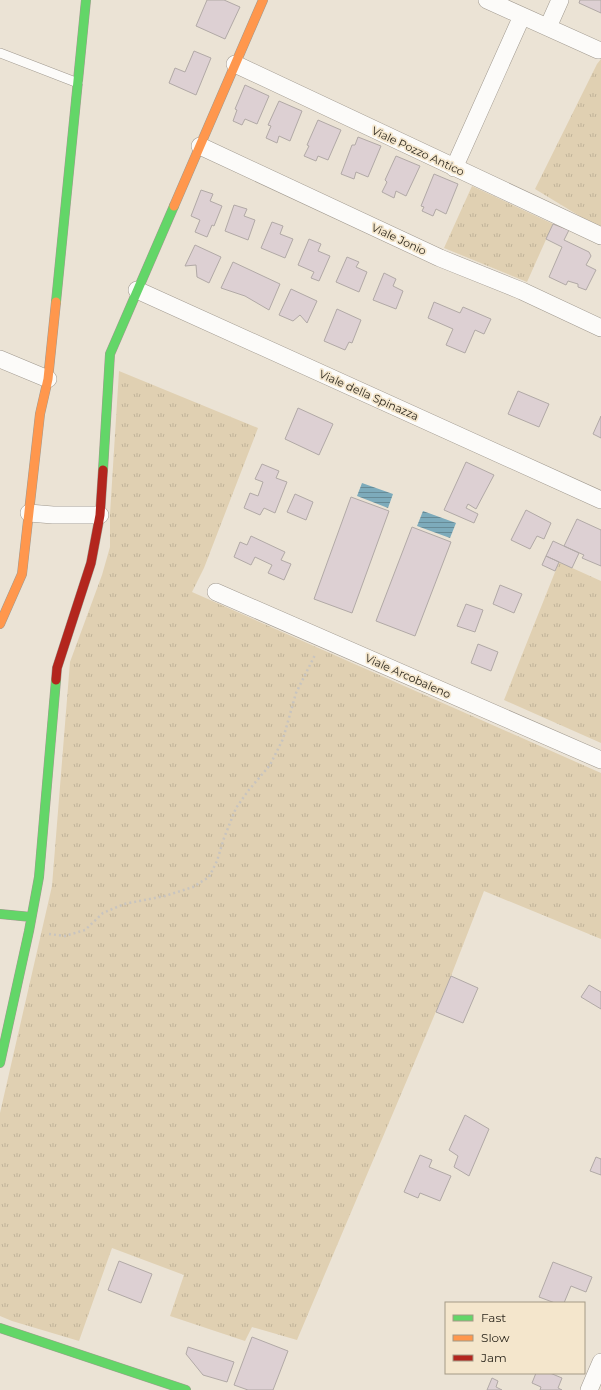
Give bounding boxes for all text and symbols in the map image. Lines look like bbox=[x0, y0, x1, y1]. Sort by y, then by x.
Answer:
street label: Viale Pozzo Antico bbox=[369, 123, 467, 179]
street label: Viale Jonio bbox=[369, 220, 429, 258]
street label: Viale della Spinazza bbox=[317, 367, 421, 423]
street label: Viale Arcobaleno bbox=[363, 651, 453, 701]
legend bbox=[445, 1302, 585, 1374]
text: Fast bbox=[481, 1310, 506, 1325]
text: Slow bbox=[481, 1330, 510, 1345]
text: Jam bbox=[480, 1350, 507, 1365]

